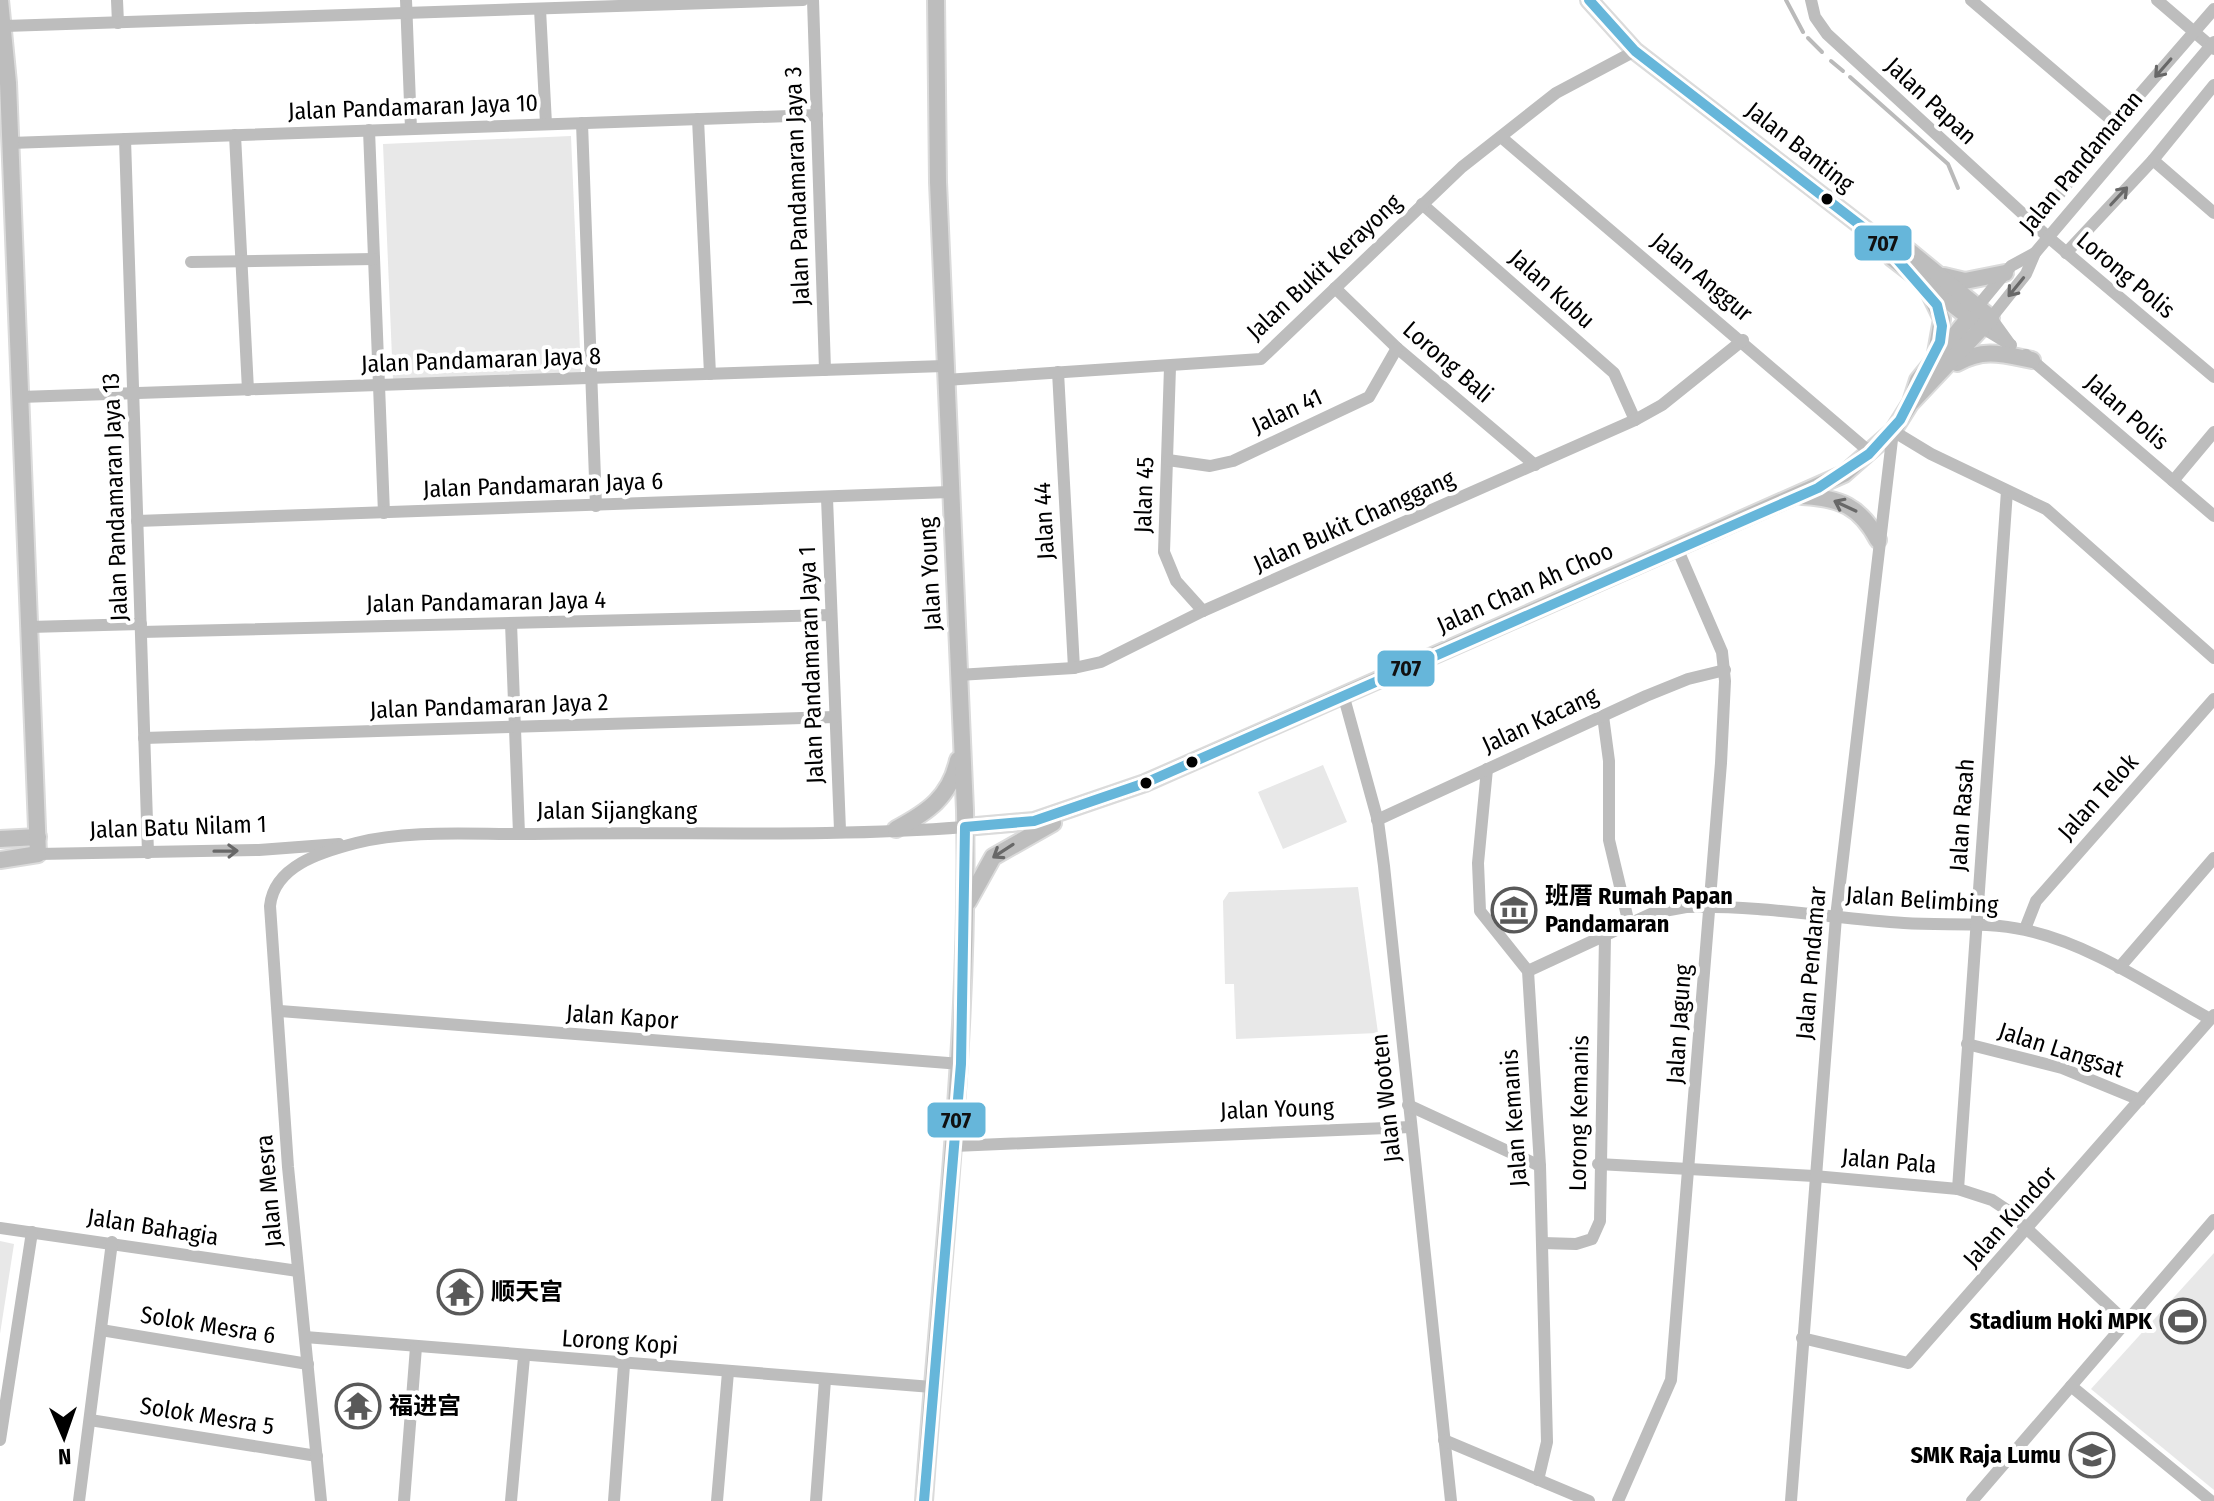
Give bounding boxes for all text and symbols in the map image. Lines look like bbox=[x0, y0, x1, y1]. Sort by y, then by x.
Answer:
street label: Jalan Papan bbox=[1880, 52, 1982, 150]
one-way arrow bbox=[2154, 57, 2172, 78]
street label: Jalan Pandamaran Jaya 3 bbox=[779, 66, 815, 306]
street label: Jalan Pandamaran bbox=[2013, 85, 2149, 239]
street label: Jalan Pandamaran Jaya 10 bbox=[288, 89, 538, 125]
street label: Jalan Banting bbox=[1740, 96, 1860, 198]
one-way arrow bbox=[2110, 186, 2129, 206]
street label: Jalan Bukit Kerayong bbox=[1241, 188, 1408, 346]
unlabelled marker bbox=[1819, 191, 1835, 207]
line badge: 707 bbox=[1853, 224, 1913, 262]
street label: Lorong Polis bbox=[2071, 226, 2181, 324]
street label: Jalan Anggur bbox=[1646, 227, 1759, 328]
text: 707 bbox=[1868, 230, 1899, 257]
street label: Jalan Kubu bbox=[1504, 244, 1600, 334]
one-way arrow bbox=[2007, 276, 2025, 297]
street label: Lorong Bali bbox=[1397, 315, 1499, 409]
street label: Jalan Pandamaran Jaya 8 bbox=[360, 342, 602, 378]
street label: Jalan Polis bbox=[2080, 368, 2174, 456]
street label: Jalan Pandamaran Jaya 13 bbox=[97, 372, 133, 622]
street label: Jalan 41 bbox=[1248, 383, 1326, 439]
street label: Jalan 45 bbox=[1129, 456, 1159, 534]
street label: Jalan Bukit Changgang bbox=[1249, 464, 1460, 578]
street label: Jalan Pandamaran Jaya 6 bbox=[422, 467, 664, 503]
street label: Jalan 44 bbox=[1028, 482, 1060, 560]
one-way arrow bbox=[1834, 498, 1858, 513]
street label: Jalan Young bbox=[913, 516, 947, 632]
street label: Jalan Chan Ah Choo bbox=[1433, 537, 1617, 639]
street label: Jalan Pandamaran Jaya 1 bbox=[793, 546, 829, 784]
street label: Jalan Pandamaran Jaya 4 bbox=[366, 586, 606, 618]
line badge: 707 bbox=[1376, 649, 1436, 688]
text: 707 bbox=[1391, 655, 1422, 682]
street label: Jalan Kacang bbox=[1478, 681, 1603, 759]
street label: Jalan Pandamaran Jaya 2 bbox=[369, 688, 609, 724]
street label: Jalan Telok bbox=[2052, 748, 2144, 846]
unlabelled marker bbox=[1184, 754, 1200, 770]
street label: Jalan Rasah bbox=[1944, 758, 1980, 872]
unlabelled marker bbox=[1138, 775, 1154, 791]
street label: Jalan Sijangkang bbox=[537, 797, 698, 825]
street label: Jalan Batu Nilam 1 bbox=[89, 810, 267, 844]
one-way arrow bbox=[993, 842, 1015, 859]
one-way arrow bbox=[212, 843, 239, 859]
street label: Jalan Belimbing bbox=[1845, 881, 2000, 919]
place label: 班厝 Rumah Papan Pandamaran bbox=[1545, 882, 1733, 938]
street label: Jalan Pendamar bbox=[1790, 885, 1832, 1041]
museum icon: 班厝 Rumah Papan Pandamaran bbox=[1490, 886, 1538, 934]
street label: Jalan Jagung bbox=[1661, 962, 1697, 1085]
street label: Jalan Kapor bbox=[565, 999, 680, 1035]
street label: Jalan Langsat bbox=[1995, 1017, 2127, 1083]
street label: Jalan Wooten bbox=[1365, 1032, 1407, 1164]
street label: Lorong Kemanis bbox=[1564, 1035, 1594, 1191]
street label: Jalan Kemanis bbox=[1495, 1048, 1533, 1188]
street label: Jalan Young bbox=[1220, 1093, 1335, 1125]
line badge: 707 bbox=[926, 1101, 987, 1139]
text: 707 bbox=[941, 1107, 972, 1134]
street label: Jalan Mesra bbox=[250, 1134, 288, 1248]
street label: Jalan Pala bbox=[1840, 1143, 1938, 1179]
street label: Jalan Kundor bbox=[1957, 1160, 2063, 1273]
street label: Jalan Bahagia bbox=[85, 1203, 221, 1251]
temple icon: 顺天宫 bbox=[436, 1268, 484, 1316]
place label: 顺天宫 bbox=[491, 1278, 563, 1306]
sports icon: Stadium Hoki MPK bbox=[2159, 1297, 2207, 1345]
street label: Solok Mesra 6 bbox=[139, 1301, 277, 1349]
place label: Stadium Hoki MPK bbox=[1969, 1307, 2153, 1335]
street label: Lorong Kopi bbox=[561, 1324, 679, 1360]
temple icon: 福进宫 bbox=[334, 1382, 382, 1430]
street label: Solok Mesra 5 bbox=[138, 1392, 276, 1440]
place label: 福进宫 bbox=[389, 1392, 461, 1420]
north arrow bbox=[24, 1397, 104, 1477]
school or university icon: SMK Raja Lumu bbox=[2068, 1431, 2116, 1479]
place label: SMK Raja Lumu bbox=[1910, 1441, 2061, 1469]
text: N bbox=[58, 1443, 72, 1470]

